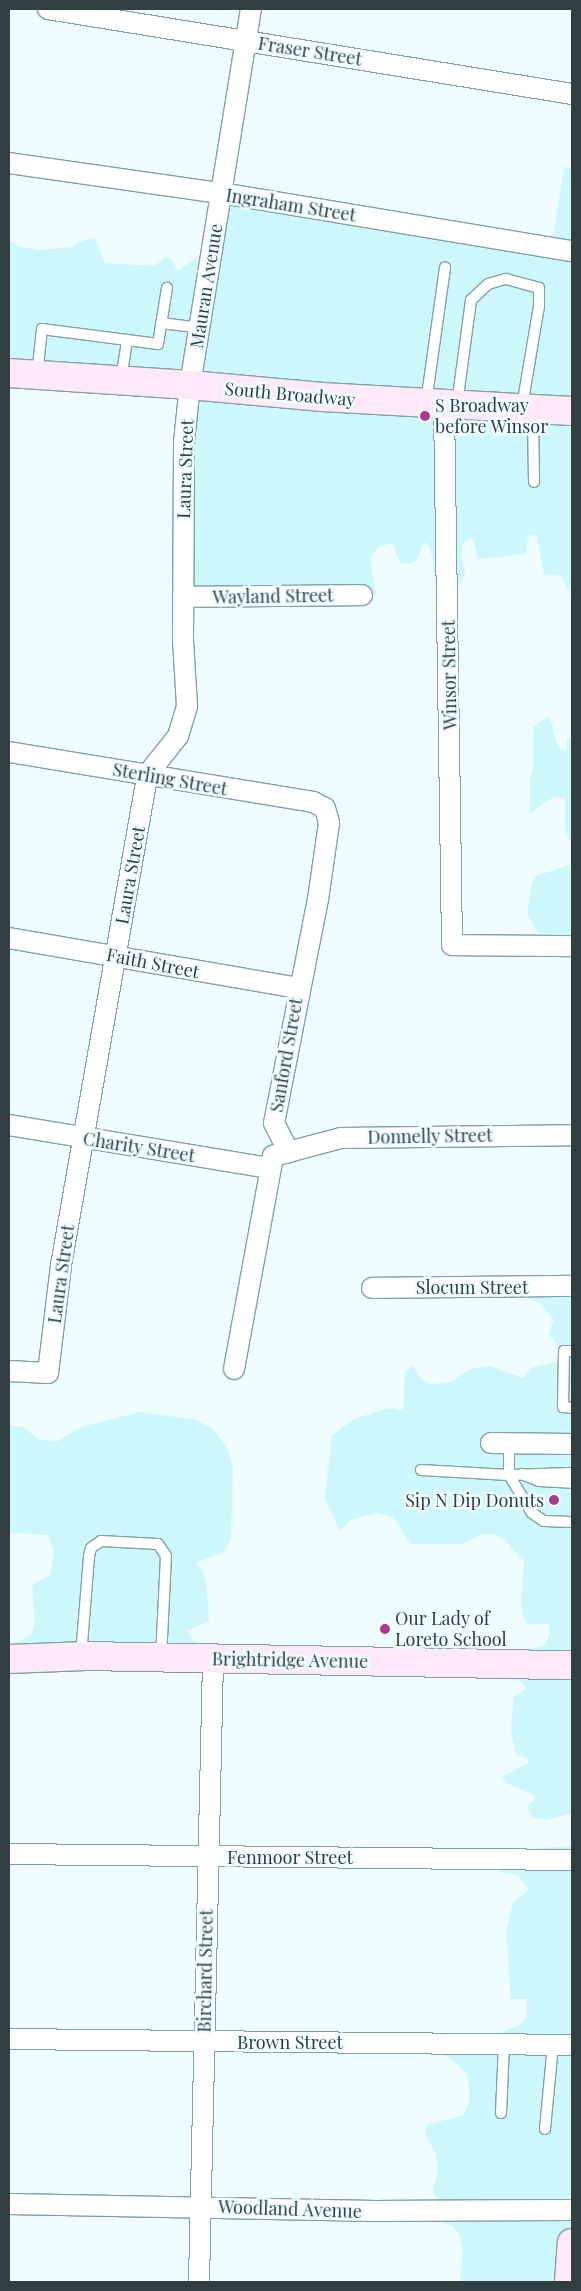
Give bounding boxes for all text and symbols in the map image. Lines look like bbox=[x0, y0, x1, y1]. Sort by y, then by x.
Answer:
street label: Fraser Street bbox=[256, 32, 364, 70]
street label: Ingraham Street bbox=[224, 184, 358, 226]
street label: Mauran Avenue bbox=[185, 222, 227, 350]
street label: South Broadway bbox=[224, 378, 356, 410]
place label: S Broadway before Winsor bbox=[435, 395, 549, 438]
marker: S Broadway before Winsor bbox=[419, 410, 431, 422]
street label: Laura Street bbox=[172, 419, 198, 519]
street label: Wayland Street bbox=[212, 584, 334, 608]
street label: Winsor Street bbox=[437, 620, 461, 730]
street label: Sterling Street bbox=[111, 758, 229, 800]
street label: Laura Street bbox=[111, 824, 149, 926]
street label: Faith Street bbox=[105, 943, 201, 983]
street label: Sanford Street bbox=[265, 996, 307, 1114]
street label: Donnelly Street bbox=[367, 1124, 493, 1148]
street label: Charity Street bbox=[81, 1127, 197, 1167]
street label: Laura Street bbox=[43, 1223, 79, 1325]
street label: Slocum Street bbox=[416, 1276, 528, 1298]
place label: Sip N Dip Donuts bbox=[405, 1489, 544, 1511]
marker: Sip N Dip Donuts bbox=[548, 1494, 560, 1506]
place label: Our Lady of Loreto School bbox=[395, 1608, 507, 1650]
marker: Our Lady of Loreto School bbox=[379, 1623, 391, 1635]
street label: Brightridge Avenue bbox=[211, 1648, 369, 1672]
street label: Fenmoor Street bbox=[227, 1846, 353, 1868]
street label: Birchard Street bbox=[193, 1909, 217, 2033]
street label: Brown Street bbox=[237, 2031, 343, 2053]
street label: Woodland Avenue bbox=[217, 2196, 363, 2222]

